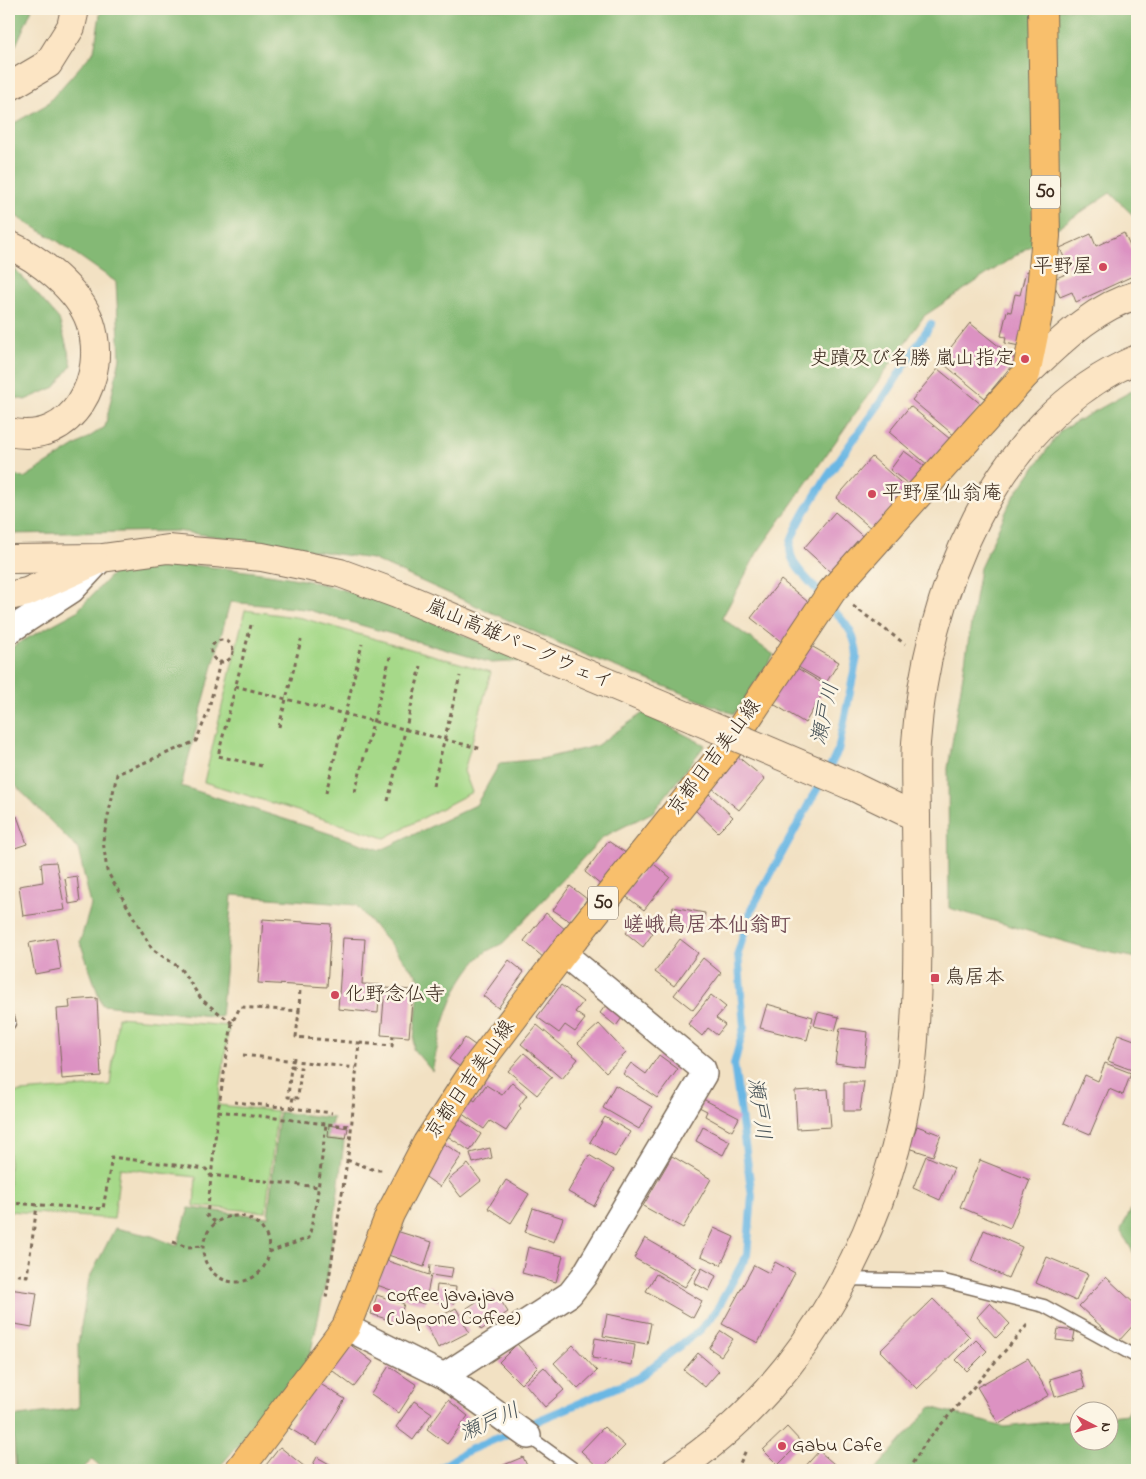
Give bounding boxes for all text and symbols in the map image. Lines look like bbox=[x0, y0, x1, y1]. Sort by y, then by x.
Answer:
road number: 50 bbox=[1030, 176, 1060, 208]
place label: 平野屋 bbox=[1033, 253, 1093, 282]
marker: 平野屋 bbox=[1097, 261, 1109, 273]
place label: 史蹟及び名勝 嵐山指定 bbox=[810, 345, 1015, 374]
marker: 史蹟及び名勝 嵐山指定 bbox=[1019, 353, 1031, 365]
place label: 平野屋仙翁庵 bbox=[882, 480, 1002, 509]
marker: 平野屋仙翁庵 bbox=[866, 488, 878, 500]
street label: 嵐山高雄パークウェイ bbox=[421, 593, 617, 697]
water label: 瀬戸川 bbox=[804, 680, 848, 748]
street label: 京都日吉美山線 bbox=[661, 693, 769, 823]
road number: 50 bbox=[588, 886, 618, 920]
district label: 嵯峨鳥居本仙翁町 bbox=[623, 911, 791, 941]
place label: 鳥居本 bbox=[945, 964, 1005, 993]
marker: 鳥居本 bbox=[929, 972, 941, 984]
place label: 化野念仏寺 bbox=[345, 981, 445, 1010]
marker: 化野念仏寺 bbox=[329, 989, 341, 1001]
street label: 京都日吉美山線 bbox=[419, 1014, 523, 1146]
water label: 瀬戸川 bbox=[739, 1076, 777, 1142]
place label: coffee java.java (Japone Coffee) bbox=[387, 1282, 521, 1334]
marker: coffee java.java (Japone Coffee) bbox=[371, 1302, 383, 1314]
water label: 瀬戸川 bbox=[455, 1396, 525, 1450]
north arrow bbox=[1068, 1402, 1118, 1452]
text: N bbox=[1095, 1421, 1116, 1433]
place label: Gabu Cafe bbox=[792, 1432, 882, 1461]
marker: Gabu Cafe bbox=[776, 1440, 788, 1452]

